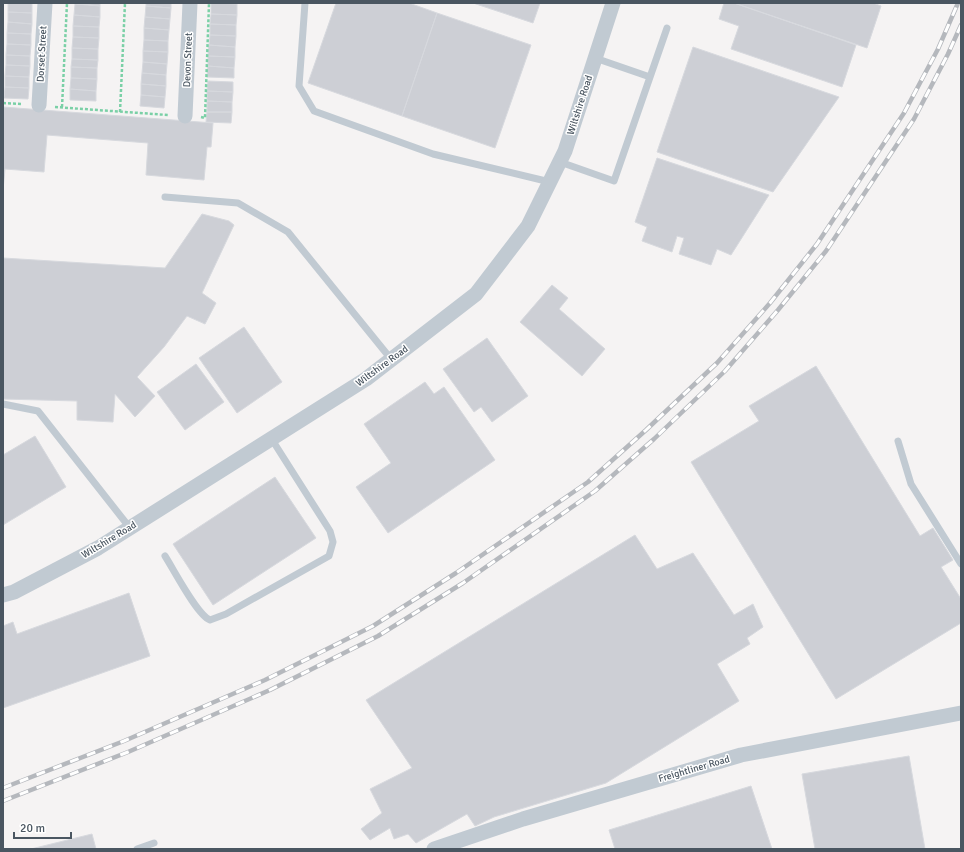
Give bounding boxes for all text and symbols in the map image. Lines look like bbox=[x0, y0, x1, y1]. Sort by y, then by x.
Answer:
street label: Dorset Street bbox=[35, 25, 49, 83]
street label: Devon Street bbox=[181, 32, 195, 88]
street label: Wiltshire Road bbox=[565, 74, 595, 136]
street label: Wiltshire Road bbox=[353, 343, 411, 389]
street label: Wiltshire Road bbox=[79, 519, 139, 561]
street label: Freightliner Road bbox=[657, 753, 731, 785]
scale bar bbox=[14, 814, 71, 840]
text: 20 m bbox=[20, 821, 45, 836]

